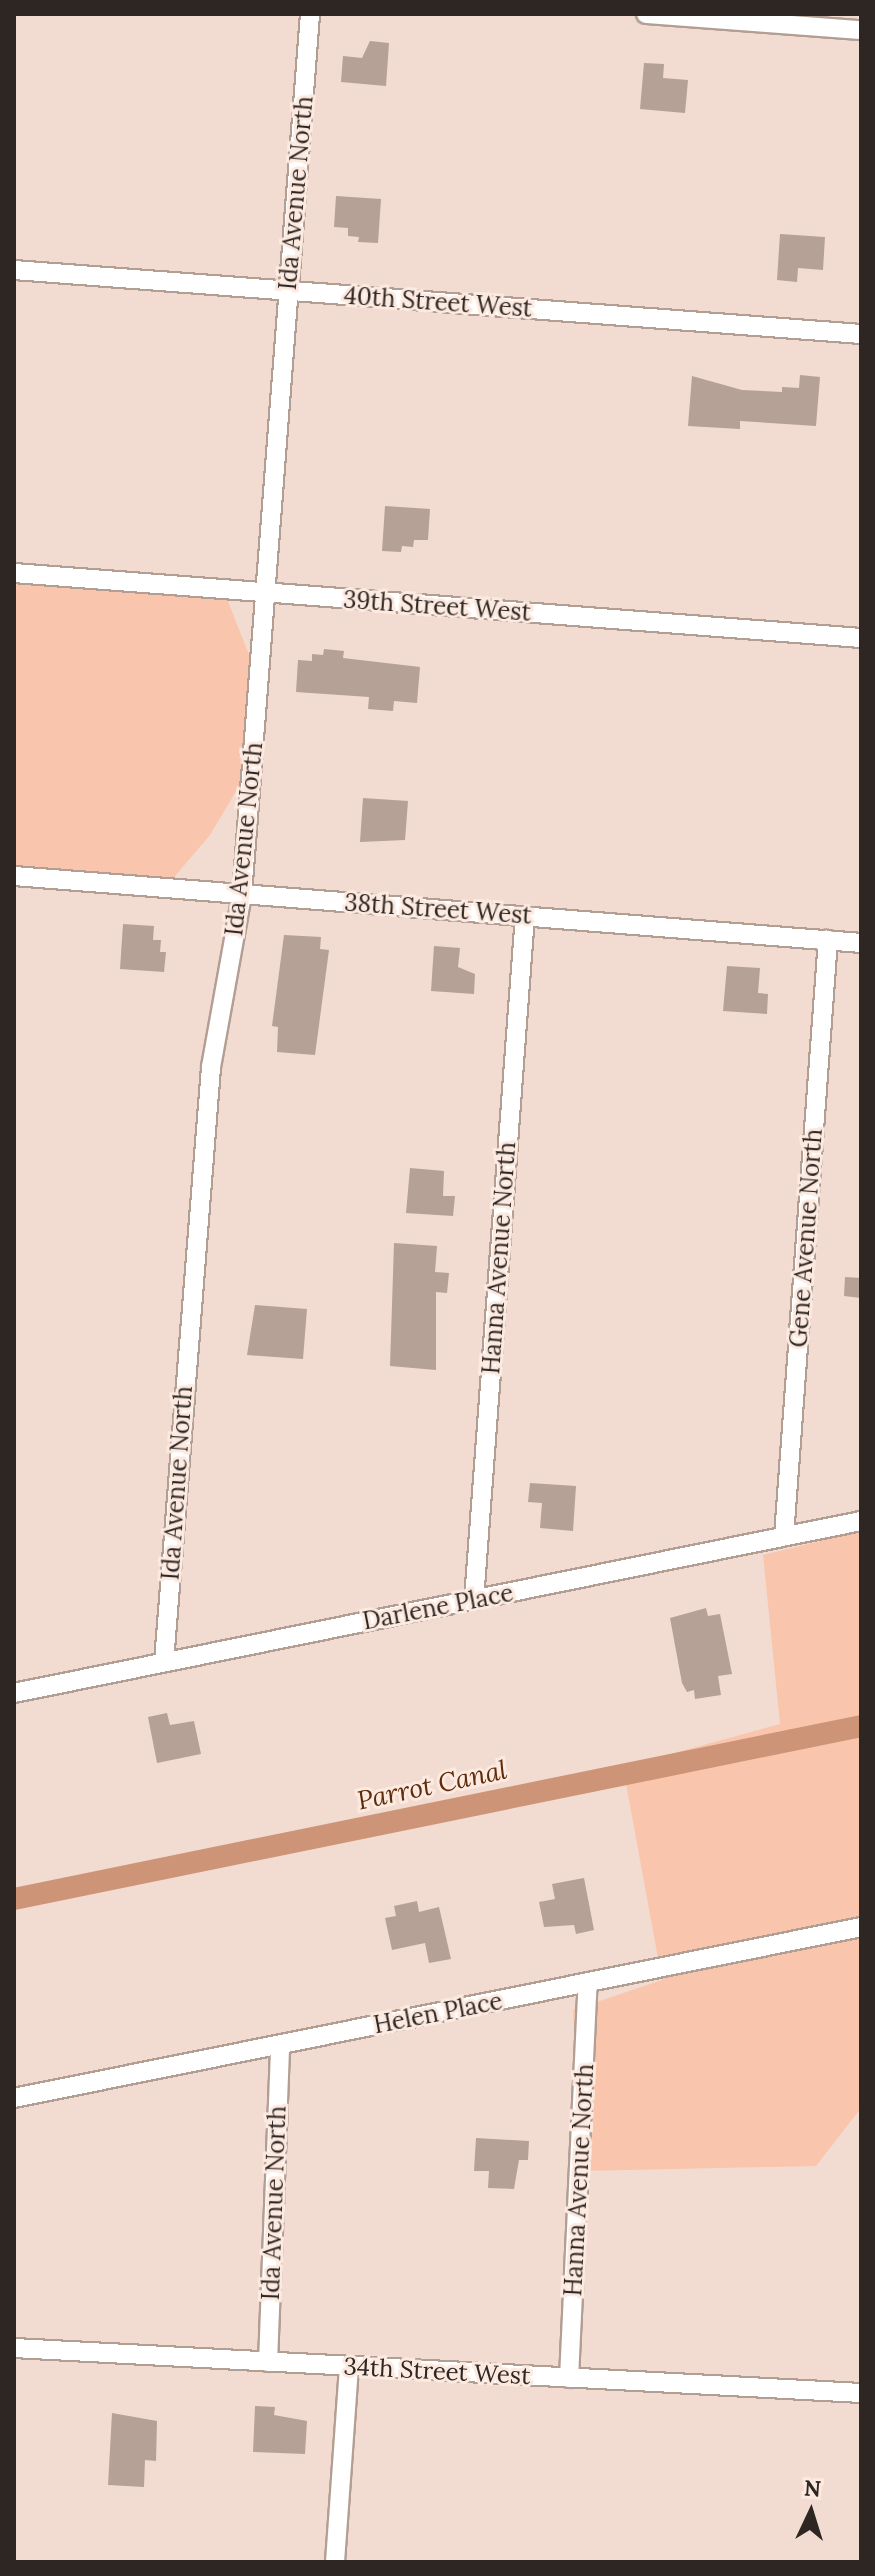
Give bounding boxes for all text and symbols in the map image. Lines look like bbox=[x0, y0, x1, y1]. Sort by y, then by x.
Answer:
street label: Ida Avenue North bbox=[273, 95, 319, 291]
street label: 40th Street West bbox=[343, 281, 533, 323]
street label: 39th Street West bbox=[342, 585, 532, 627]
street label: Ida Avenue North bbox=[220, 741, 268, 937]
street label: 38th Street West bbox=[343, 888, 533, 930]
street label: Gene Avenue North bbox=[784, 1128, 828, 1348]
street label: Hanna Avenue North bbox=[477, 1141, 521, 1375]
street label: Ida Avenue North bbox=[156, 1385, 198, 1581]
street label: Darlene Place bbox=[360, 1578, 516, 1636]
water label: Parrot Canal bbox=[354, 1754, 510, 1816]
street label: Helen Place bbox=[371, 1986, 505, 2040]
street label: Hanna Avenue North bbox=[559, 2063, 599, 2297]
street label: Ida Avenue North bbox=[256, 2105, 292, 2301]
street label: 34th Street West bbox=[343, 2352, 531, 2390]
north arrow bbox=[771, 2472, 851, 2552]
text: N bbox=[803, 2473, 822, 2503]

